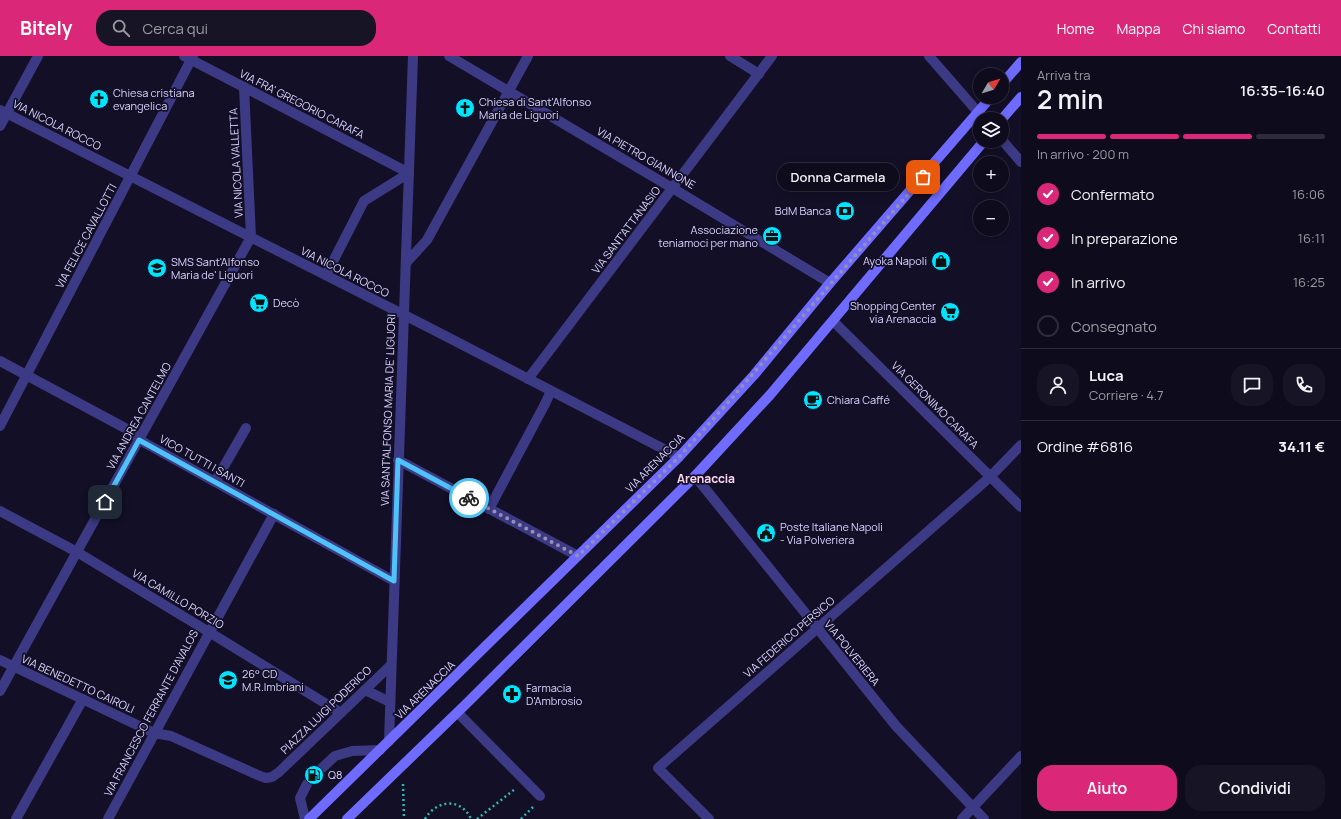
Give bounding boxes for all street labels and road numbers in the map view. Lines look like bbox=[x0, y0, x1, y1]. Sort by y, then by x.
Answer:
street label: VIA FRA' GREGORIO CARAFA bbox=[237, 66, 367, 142]
street label: VIA NICOLA ROCCO bbox=[10, 96, 104, 153]
street label: VIA NICOLA VALLETTA bbox=[225, 108, 246, 218]
street label: VIA PIETRO GIANNONE bbox=[594, 123, 698, 192]
street label: VIA FELICE CAVALLOTTI bbox=[52, 181, 120, 291]
street label: VIA SANT'ATTANASIO bbox=[588, 183, 663, 276]
street label: VIA NICOLA ROCCO bbox=[298, 243, 392, 300]
street label: VIA SANT'ALFONSO MARIA DE' LIGUORI bbox=[377, 314, 398, 506]
street label: VIA GERONIMO CARAFA bbox=[888, 358, 982, 452]
street label: VIA ANDREA CANTELMO bbox=[103, 359, 174, 472]
street label: VIA ARENACCIA bbox=[622, 430, 688, 496]
street label: VICO TUTTI I SANTI bbox=[157, 431, 248, 490]
street label: VIA CAMILLO PORZIO bbox=[129, 565, 227, 632]
street label: VIA FEDERICO PERSICO bbox=[740, 593, 838, 680]
street label: VIA POLVERIERA bbox=[821, 617, 884, 689]
street label: VIA FRANCESCO FERRANTE D'AVALOS bbox=[100, 627, 201, 799]
street label: VIA BENEDETTO CAIROLI bbox=[19, 651, 137, 716]
street label: VIA ARENACCIA bbox=[391, 657, 458, 722]
street label: PIAZZA LUIGI PODERICO bbox=[277, 662, 374, 757]

